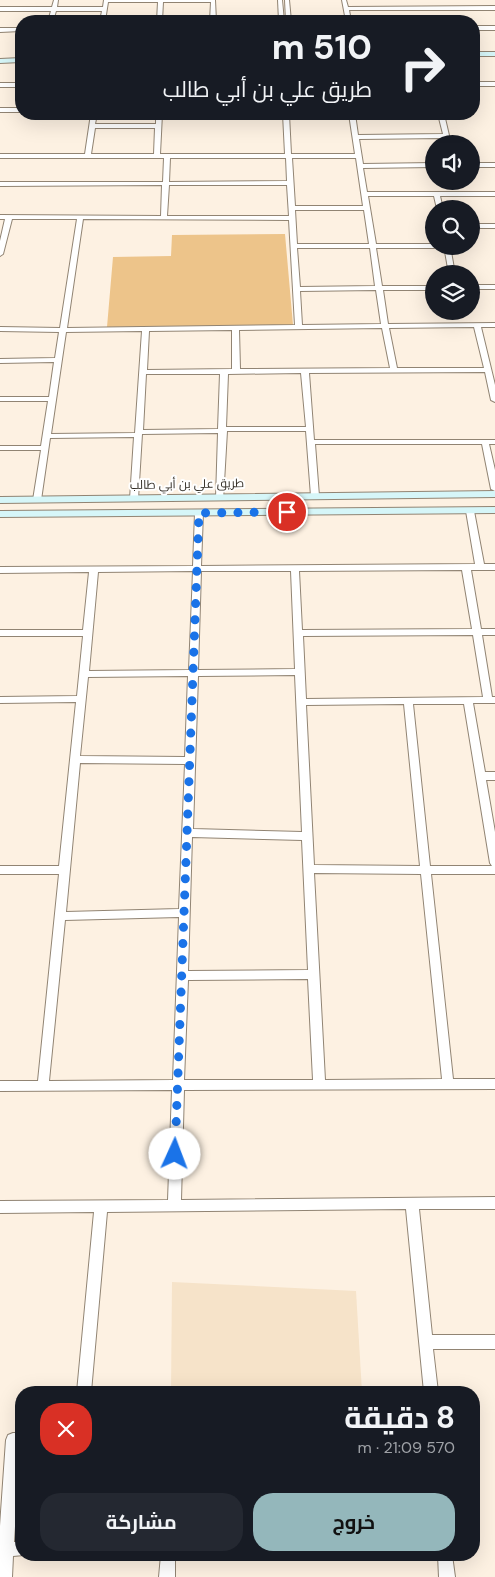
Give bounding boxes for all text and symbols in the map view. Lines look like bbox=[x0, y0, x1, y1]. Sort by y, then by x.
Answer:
text: 510 m bbox=[272, 24, 372, 70]
icon: right bbox=[390, 35, 455, 100]
text: طريق علي بن أبي طالب bbox=[163, 75, 372, 104]
map controls bbox=[425, 135, 480, 320]
button: sound bbox=[425, 135, 480, 190]
button: search bbox=[425, 200, 480, 255]
button: layers bbox=[425, 265, 480, 320]
street label: طريق علي بن أبي طالب bbox=[130, 475, 244, 495]
pin bbox=[266, 491, 308, 533]
icon: arrive bbox=[273, 498, 301, 526]
position arrow bbox=[148, 1127, 200, 1179]
text: 8 دقيقة bbox=[344, 1398, 455, 1437]
button: close bbox=[40, 1403, 92, 1455]
text: 570 m · 21:09 bbox=[358, 1437, 455, 1458]
button: مشاركة bbox=[40, 1493, 243, 1551]
button: خروج bbox=[253, 1493, 455, 1551]

